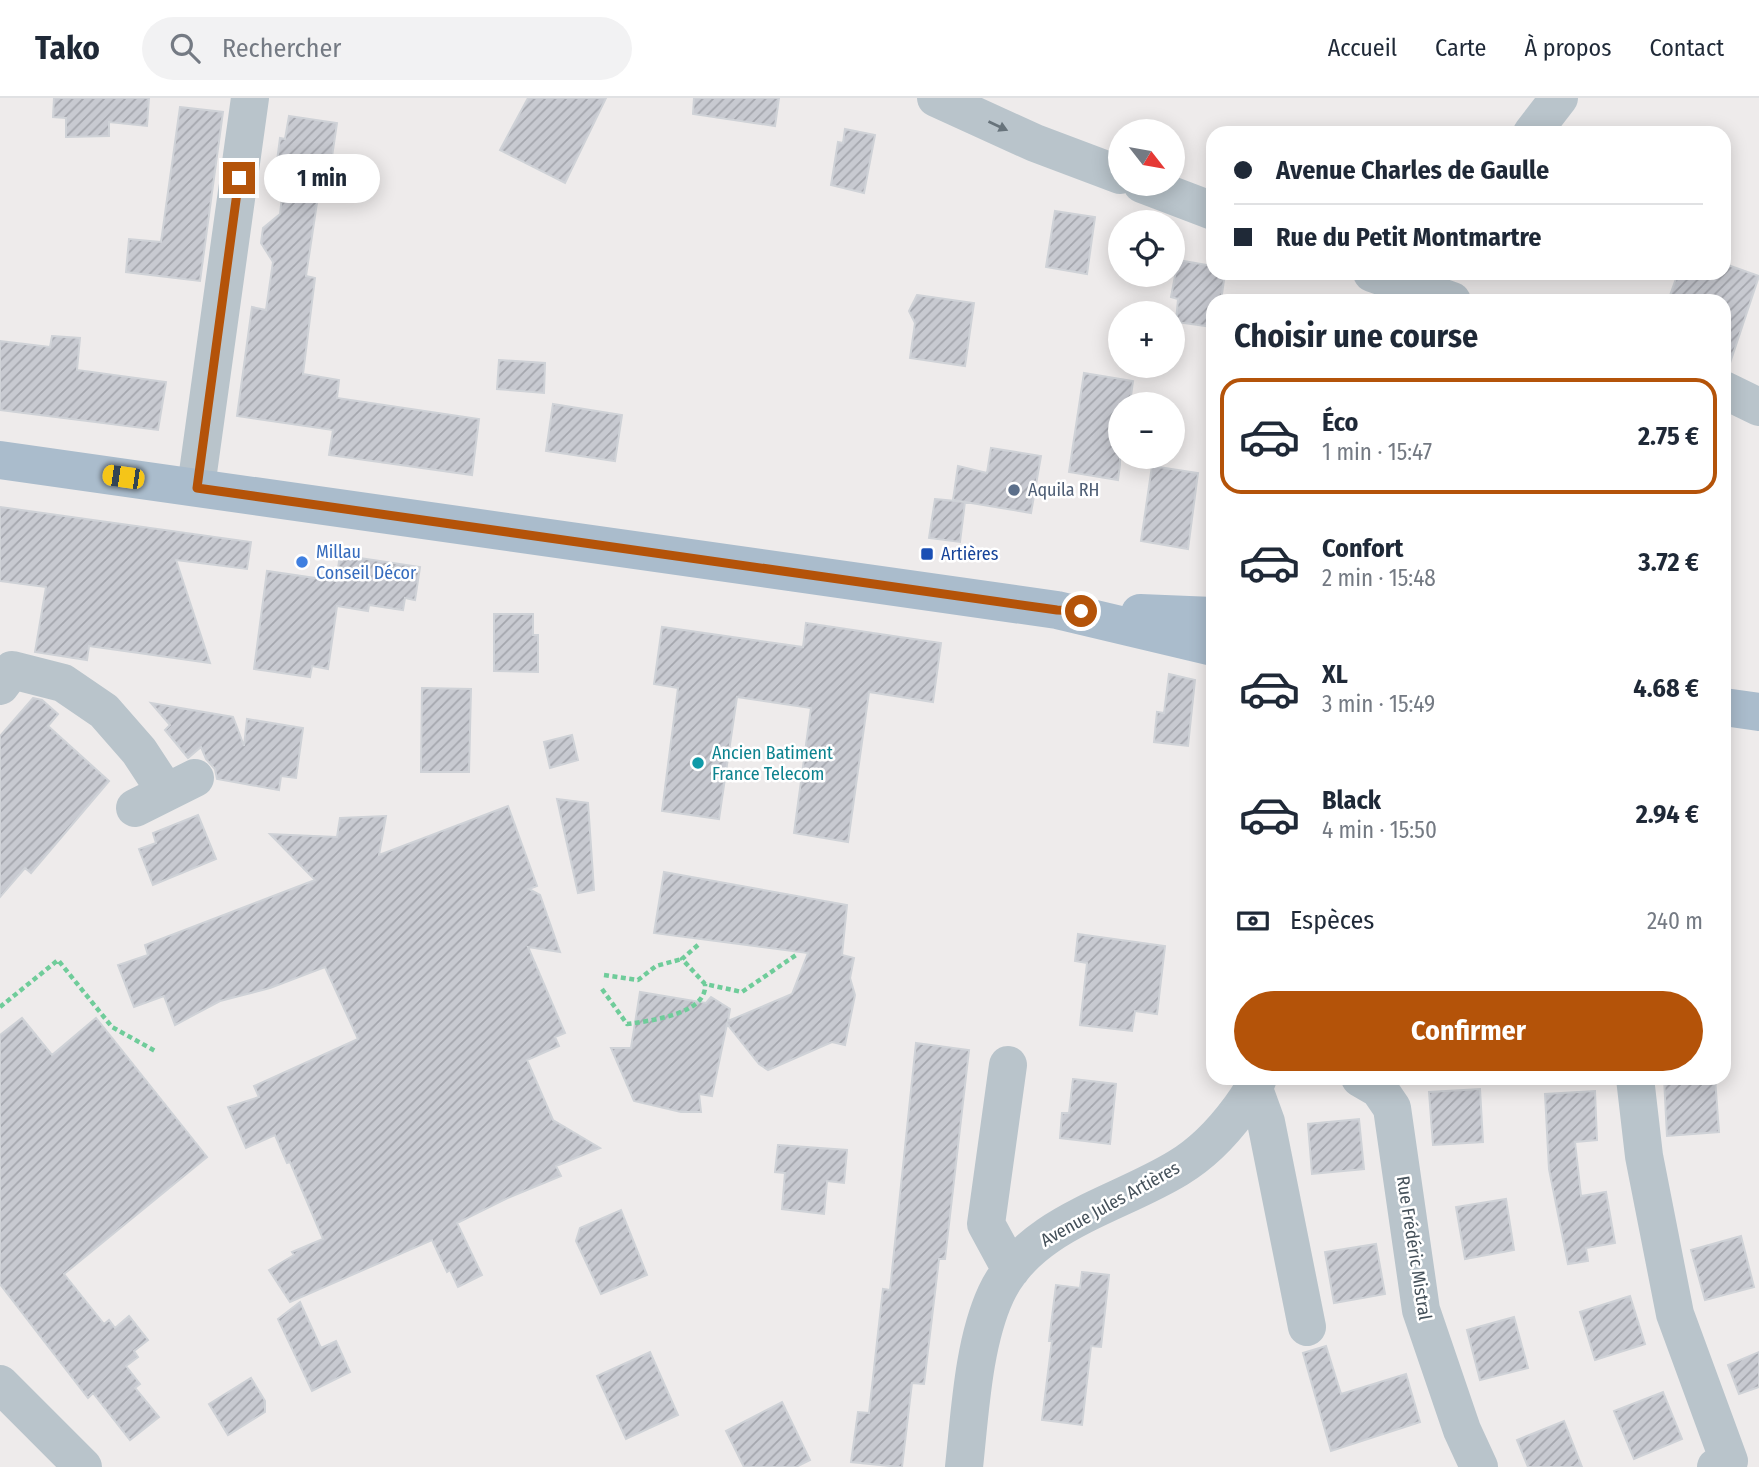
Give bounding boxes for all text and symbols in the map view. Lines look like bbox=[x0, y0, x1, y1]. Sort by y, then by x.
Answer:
search box bbox=[142, 17, 632, 80]
text: Tako bbox=[35, 28, 100, 68]
icon: search bbox=[166, 29, 204, 67]
text: Rechercher bbox=[222, 33, 341, 64]
text: Accueil bbox=[1328, 34, 1397, 62]
text: Carte bbox=[1435, 34, 1486, 62]
text: À propos bbox=[1524, 34, 1611, 62]
text: Contact bbox=[1649, 34, 1724, 62]
north arrow bbox=[1108, 119, 1185, 196]
map controls bbox=[1108, 119, 1185, 469]
one-way arrow bbox=[988, 120, 1008, 132]
callout: 1 min bbox=[264, 154, 379, 202]
text: Avenue Charles de Gaulle bbox=[1276, 155, 1549, 186]
route end bbox=[223, 162, 255, 194]
text: 1 min bbox=[297, 164, 347, 192]
button: locate bbox=[1108, 210, 1185, 287]
text: Rue du Petit Montmartre bbox=[1276, 222, 1542, 253]
button: + bbox=[1108, 301, 1185, 378]
text: Choisir une course bbox=[1234, 317, 1478, 355]
button: − bbox=[1108, 392, 1185, 469]
icon: car bbox=[1238, 405, 1301, 468]
text: Éco bbox=[1322, 407, 1359, 438]
text: 2.75 € bbox=[1638, 421, 1699, 452]
text: 1 min · 15:47 bbox=[1322, 438, 1432, 466]
car bbox=[101, 464, 146, 490]
place label: Aquila RH bbox=[1028, 479, 1100, 501]
marker: Aquila RH bbox=[1006, 482, 1022, 498]
icon: car bbox=[1238, 531, 1301, 594]
text: Confort bbox=[1322, 533, 1403, 564]
place label: Millau Conseil Décor bbox=[316, 541, 417, 584]
place label: Artières bbox=[941, 543, 999, 565]
marker: Artières bbox=[919, 546, 935, 562]
text: 3.72 € bbox=[1638, 547, 1699, 578]
marker: Millau Conseil Décor bbox=[294, 554, 310, 570]
text: 2 min · 15:48 bbox=[1322, 564, 1436, 592]
route start bbox=[1065, 595, 1097, 627]
icon: car bbox=[1238, 657, 1301, 720]
text: XL bbox=[1322, 659, 1348, 690]
text: 4.68 € bbox=[1633, 673, 1699, 704]
text: 3 min · 15:49 bbox=[1322, 690, 1435, 718]
place label: Ancien Batiment France Telecom bbox=[712, 742, 833, 785]
marker: Ancien Batiment France Telecom bbox=[690, 755, 706, 771]
icon: car bbox=[1238, 783, 1301, 846]
text: Black bbox=[1322, 785, 1381, 816]
text: 2.94 € bbox=[1636, 799, 1699, 830]
text: 4 min · 15:50 bbox=[1322, 816, 1437, 844]
icon: cash bbox=[1234, 902, 1272, 940]
text: Espèces bbox=[1290, 905, 1374, 936]
text: 240 m bbox=[1647, 907, 1703, 935]
button: Confirmer bbox=[1234, 991, 1703, 1071]
street label: Avenue Jules Artières bbox=[1037, 1157, 1184, 1251]
street label: Rue Frédéric Mistral bbox=[1392, 1174, 1436, 1322]

